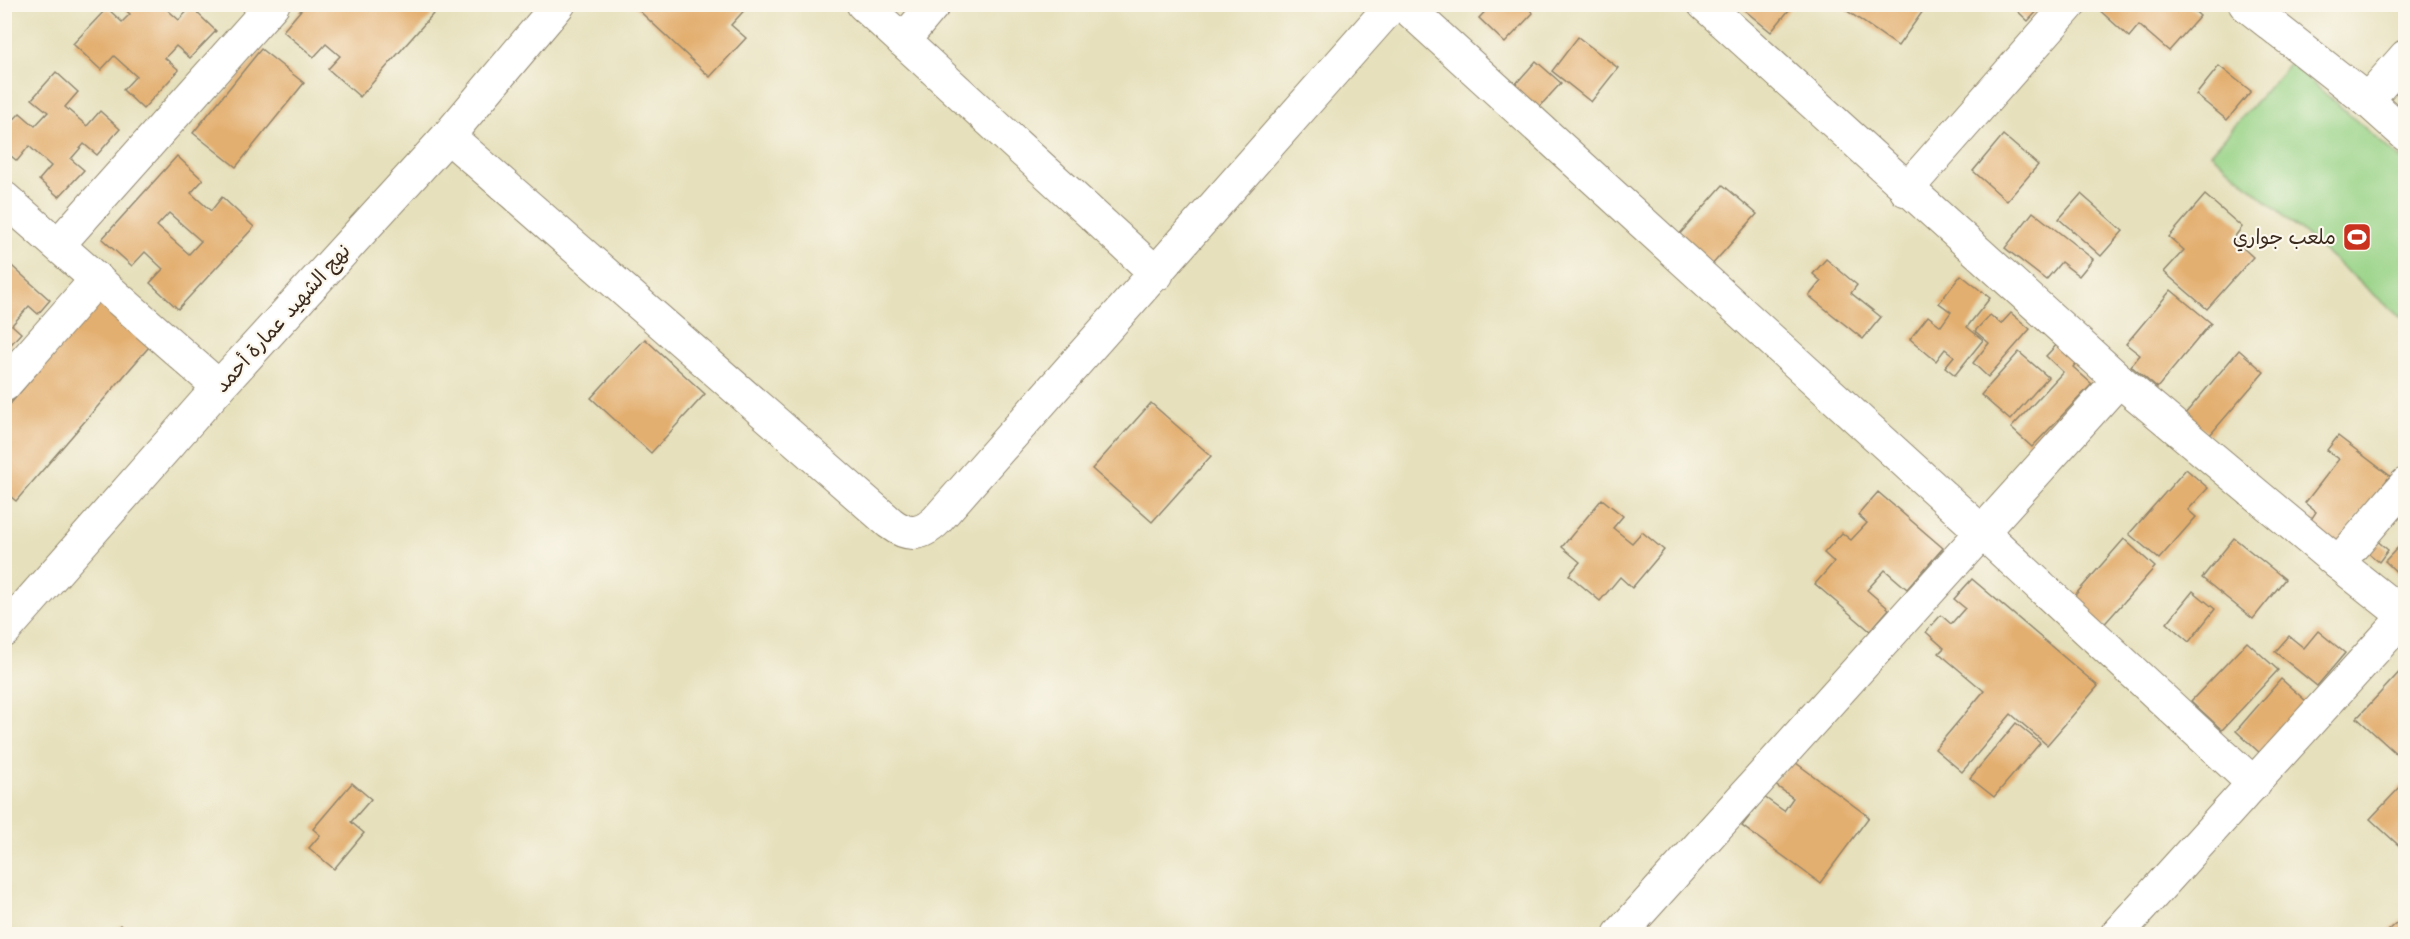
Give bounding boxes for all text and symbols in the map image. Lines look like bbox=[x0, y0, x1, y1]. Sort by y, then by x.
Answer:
sports icon: ملعب جواري bbox=[2341, 221, 2373, 253]
place label: ملعب جواري bbox=[2233, 226, 2336, 252]
street label: نهج الشهيد عمارة أحمد bbox=[210, 239, 356, 399]

